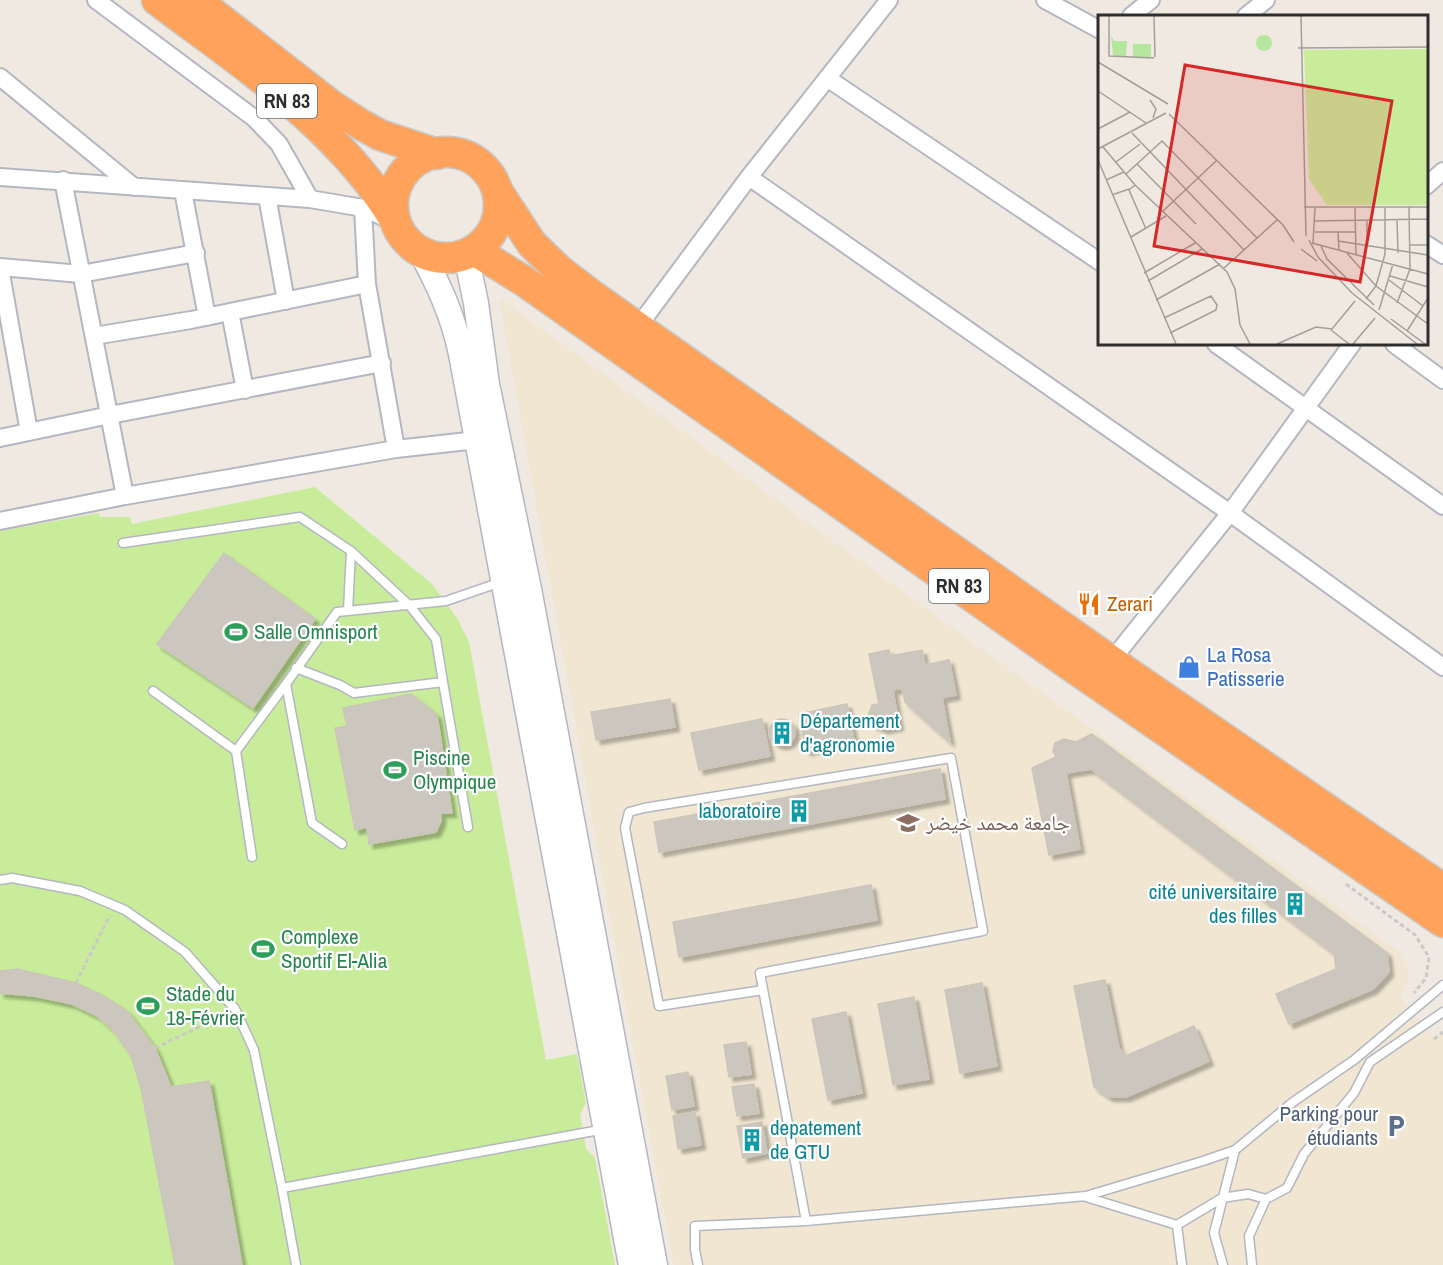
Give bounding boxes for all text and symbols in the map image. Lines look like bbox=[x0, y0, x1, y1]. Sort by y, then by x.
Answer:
inset map bbox=[1098, 15, 1428, 345]
road number: RN 83 bbox=[257, 84, 317, 118]
road number: RN 83 bbox=[929, 569, 989, 603]
place label: Zerari bbox=[1107, 589, 1153, 618]
restaurant icon: Zerari bbox=[1076, 591, 1102, 617]
place label: Salle Omnisport bbox=[254, 617, 378, 646]
sports icon: Salle Omnisport bbox=[223, 619, 249, 645]
place label: La Rosa Patisserie bbox=[1207, 640, 1285, 693]
shop icon: La Rosa Patisserie bbox=[1176, 654, 1202, 680]
place label: Département d'agronomie bbox=[800, 706, 900, 759]
building icon: Département d'agronomie bbox=[769, 720, 795, 746]
place label: Piscine Olympique bbox=[413, 743, 496, 796]
sports icon: Piscine Olympique bbox=[382, 757, 408, 783]
place label: laboratoire bbox=[699, 796, 781, 825]
building icon: laboratoire bbox=[786, 798, 812, 824]
place label: جامعة محمد خيضر bbox=[925, 808, 1070, 837]
school or university icon: جامعة محمد خيضر bbox=[895, 810, 921, 836]
place label: cité universitaire des filles bbox=[1149, 877, 1277, 930]
building icon: cité universitaire des filles bbox=[1282, 891, 1308, 917]
place label: Complexe Sportif El-Alia bbox=[281, 922, 388, 975]
sports icon: Complexe Sportif El-Alia bbox=[250, 936, 276, 962]
place label: Stade du 18-Février bbox=[166, 979, 245, 1032]
sports icon: Stade du 18-Février bbox=[135, 993, 161, 1019]
place label: Parking pour étudiants bbox=[1279, 1099, 1378, 1152]
place label: depatement de GTU bbox=[770, 1113, 861, 1166]
parking icon: Parking pour étudiants bbox=[1383, 1113, 1409, 1139]
building icon: depatement de GTU bbox=[739, 1127, 765, 1153]

